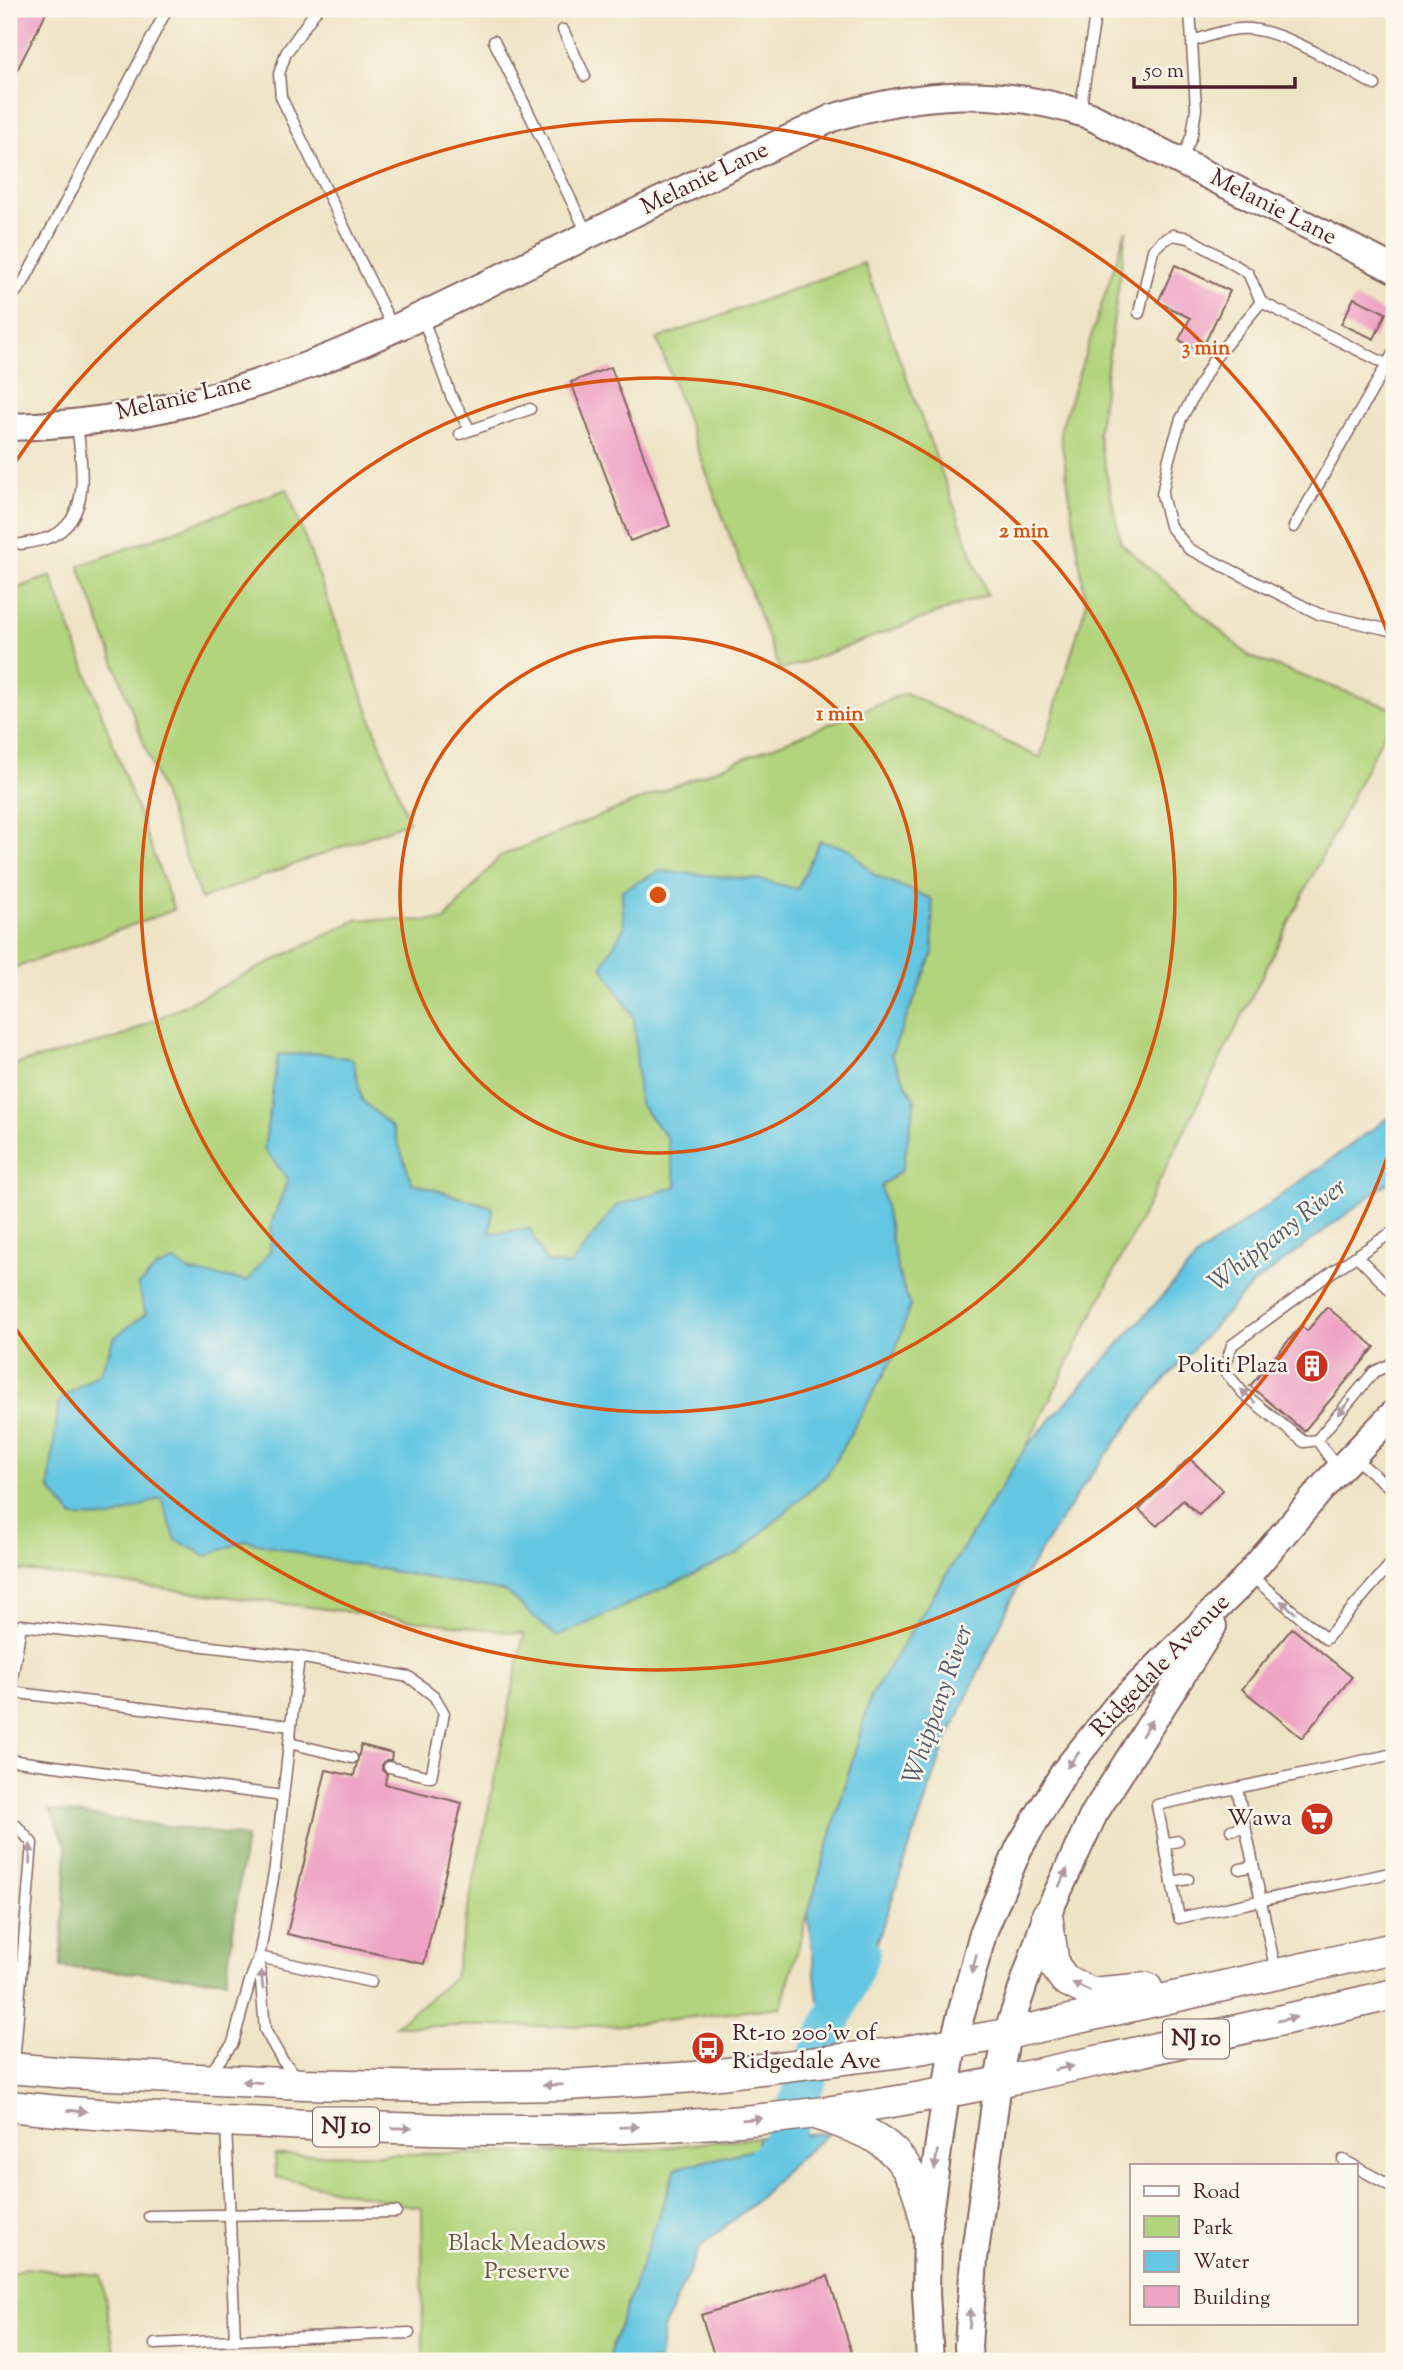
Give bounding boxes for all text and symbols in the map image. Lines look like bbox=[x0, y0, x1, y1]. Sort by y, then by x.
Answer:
scale bar bbox=[1134, 46, 1294, 90]
text: 50 m bbox=[1143, 57, 1184, 87]
street label: Melanie Lane bbox=[635, 133, 775, 225]
street label: Melanie Lane bbox=[1204, 161, 1342, 255]
text: 3 min bbox=[1182, 334, 1231, 364]
street label: Melanie Lane bbox=[113, 366, 255, 430]
text: 2 min bbox=[999, 517, 1050, 547]
text: 1 min bbox=[816, 700, 864, 730]
centre of rings bbox=[646, 883, 670, 907]
water label: Whippany River bbox=[1201, 1170, 1355, 1302]
building icon: Politi Plaza bbox=[1293, 1347, 1331, 1385]
place label: Politi Plaza bbox=[1178, 1349, 1288, 1383]
one-way arrow bbox=[1239, 1388, 1257, 1404]
one-way arrow bbox=[1337, 1398, 1352, 1415]
street label: Ridgedale Avenue bbox=[1084, 1587, 1238, 1745]
one-way arrow bbox=[1279, 1600, 1296, 1615]
water label: Whippany River bbox=[894, 1620, 984, 1790]
one-way arrow bbox=[1141, 1718, 1154, 1738]
one-way arrow bbox=[1066, 1751, 1081, 1769]
supermarket icon: Wawa bbox=[1298, 1800, 1336, 1838]
place label: Wawa bbox=[1227, 1802, 1292, 1836]
one-way arrow bbox=[25, 1843, 36, 1865]
one-way arrow bbox=[1057, 1868, 1069, 1888]
one-way arrow bbox=[968, 1953, 979, 1975]
one-way arrow bbox=[256, 1969, 267, 1991]
one-way arrow bbox=[1071, 1982, 1091, 1993]
one-way arrow bbox=[1276, 2014, 1298, 2025]
place label: Rt-10 200'w of Ridgedale Ave bbox=[732, 2017, 881, 2079]
road number: NJ 10 bbox=[1163, 2020, 1229, 2058]
bus stop icon: Rt-10 200'w of Ridgedale Ave bbox=[689, 2029, 727, 2067]
one-way arrow bbox=[1053, 2062, 1075, 2073]
one-way arrow bbox=[241, 2076, 263, 2087]
one-way arrow bbox=[542, 2080, 564, 2091]
one-way arrow bbox=[66, 2106, 88, 2117]
road number: NJ 10 bbox=[313, 2108, 379, 2146]
one-way arrow bbox=[741, 2113, 763, 2124]
one-way arrow bbox=[391, 2122, 413, 2134]
one-way arrow bbox=[618, 2122, 640, 2133]
one-way arrow bbox=[931, 2149, 942, 2171]
legend bbox=[1130, 2164, 1358, 2324]
text: Road bbox=[1193, 2178, 1240, 2208]
text: Park bbox=[1193, 2214, 1234, 2244]
park label: Black Meadows Preserve bbox=[448, 2227, 606, 2289]
text: Water bbox=[1193, 2248, 1250, 2278]
text: Building bbox=[1193, 2284, 1270, 2314]
one-way arrow bbox=[964, 2307, 975, 2329]

